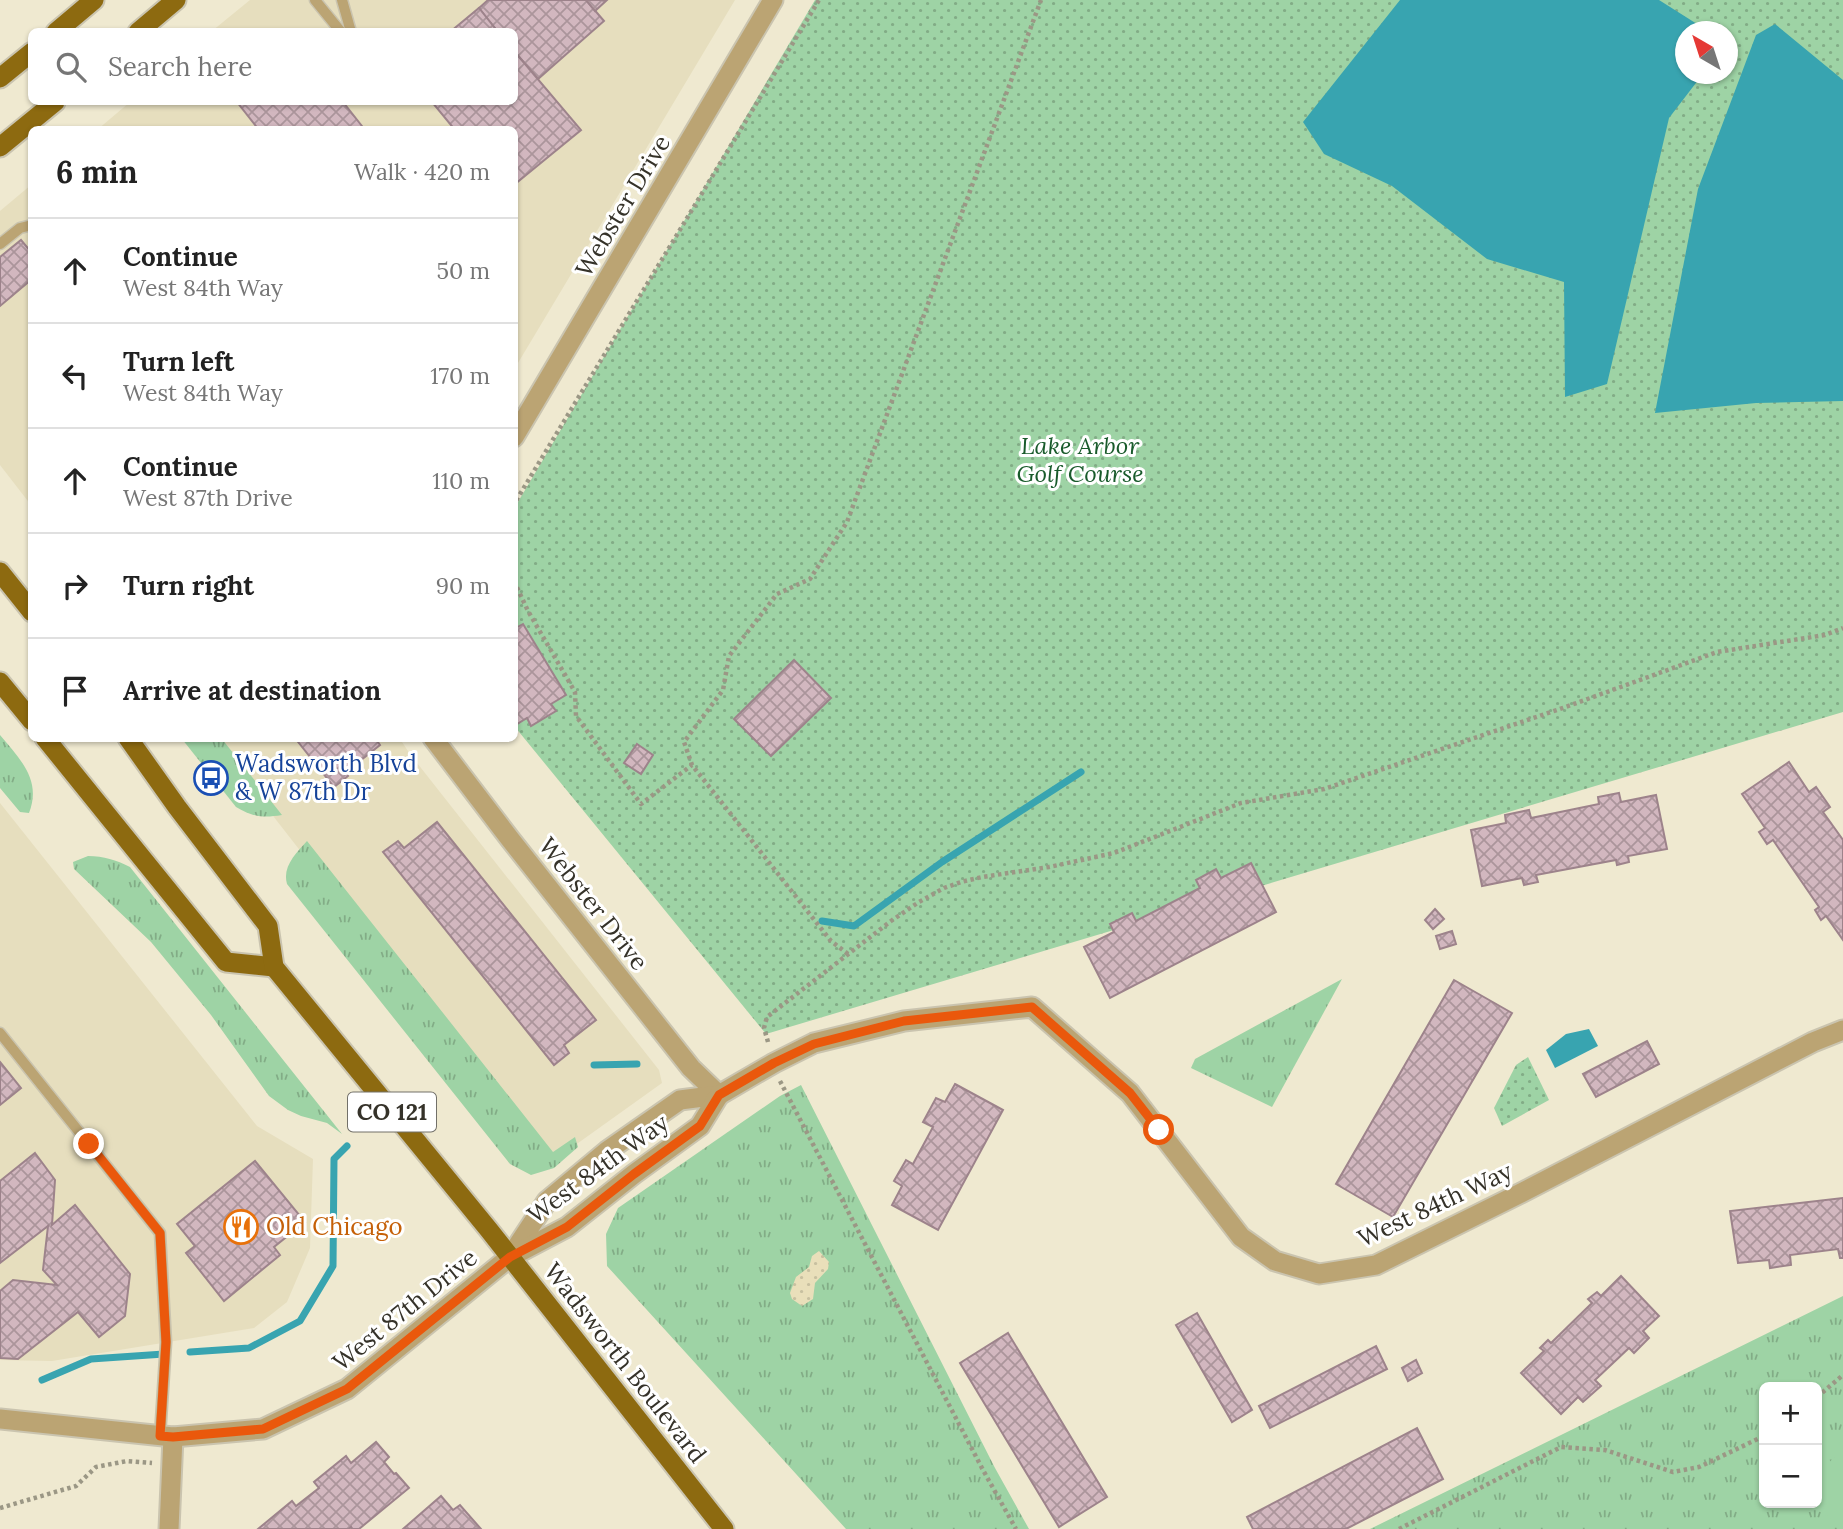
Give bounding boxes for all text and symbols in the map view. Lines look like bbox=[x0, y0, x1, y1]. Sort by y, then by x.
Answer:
north arrow bbox=[1675, 21, 1738, 84]
search box bbox=[28, 28, 518, 105]
icon: search bbox=[52, 48, 90, 86]
text: Search here bbox=[108, 50, 252, 83]
street label: Webster Drive bbox=[568, 129, 677, 282]
text: 6 min bbox=[56, 153, 138, 191]
text: Walk · 420 m bbox=[354, 157, 490, 186]
text: Continue bbox=[123, 240, 238, 273]
icon: ahead bbox=[56, 252, 94, 290]
text: 50 m bbox=[437, 256, 490, 285]
text: West 84th Way bbox=[123, 273, 283, 302]
text: Turn left bbox=[123, 345, 234, 378]
icon: left bbox=[56, 357, 94, 395]
text: 170 m bbox=[430, 361, 490, 390]
text: West 84th Way bbox=[123, 378, 283, 407]
park label: Lake Arbor Golf Course bbox=[1016, 430, 1144, 489]
text: Continue bbox=[123, 450, 238, 483]
icon: ahead bbox=[56, 462, 94, 500]
text: 110 m bbox=[432, 466, 490, 495]
text: West 87th Drive bbox=[123, 483, 293, 512]
icon: right bbox=[56, 567, 94, 605]
text: Turn right bbox=[123, 569, 254, 602]
text: 90 m bbox=[436, 571, 490, 600]
icon: arrive bbox=[56, 672, 94, 710]
text: Arrive at destination bbox=[123, 674, 381, 707]
place label: Wadsworth Blvd & W 87th Dr bbox=[235, 748, 417, 807]
bus stop icon: Wadsworth Blvd & W 87th Dr bbox=[192, 759, 230, 797]
street label: Webster Drive bbox=[532, 831, 655, 976]
road number: CO 121 bbox=[348, 1092, 436, 1132]
street label: West 84th Way bbox=[521, 1107, 675, 1230]
route start bbox=[1143, 1114, 1174, 1145]
route end bbox=[73, 1128, 104, 1159]
street label: West 84th Way bbox=[1353, 1155, 1517, 1254]
restaurant icon: Old Chicago bbox=[222, 1208, 260, 1246]
place label: Old Chicago bbox=[266, 1211, 402, 1242]
street label: West 87th Drive bbox=[326, 1242, 483, 1377]
street label: Wadsworth Boulevard bbox=[537, 1256, 713, 1469]
map controls bbox=[1759, 1382, 1822, 1508]
button: + bbox=[1759, 1382, 1822, 1445]
button: − bbox=[1759, 1445, 1822, 1508]

